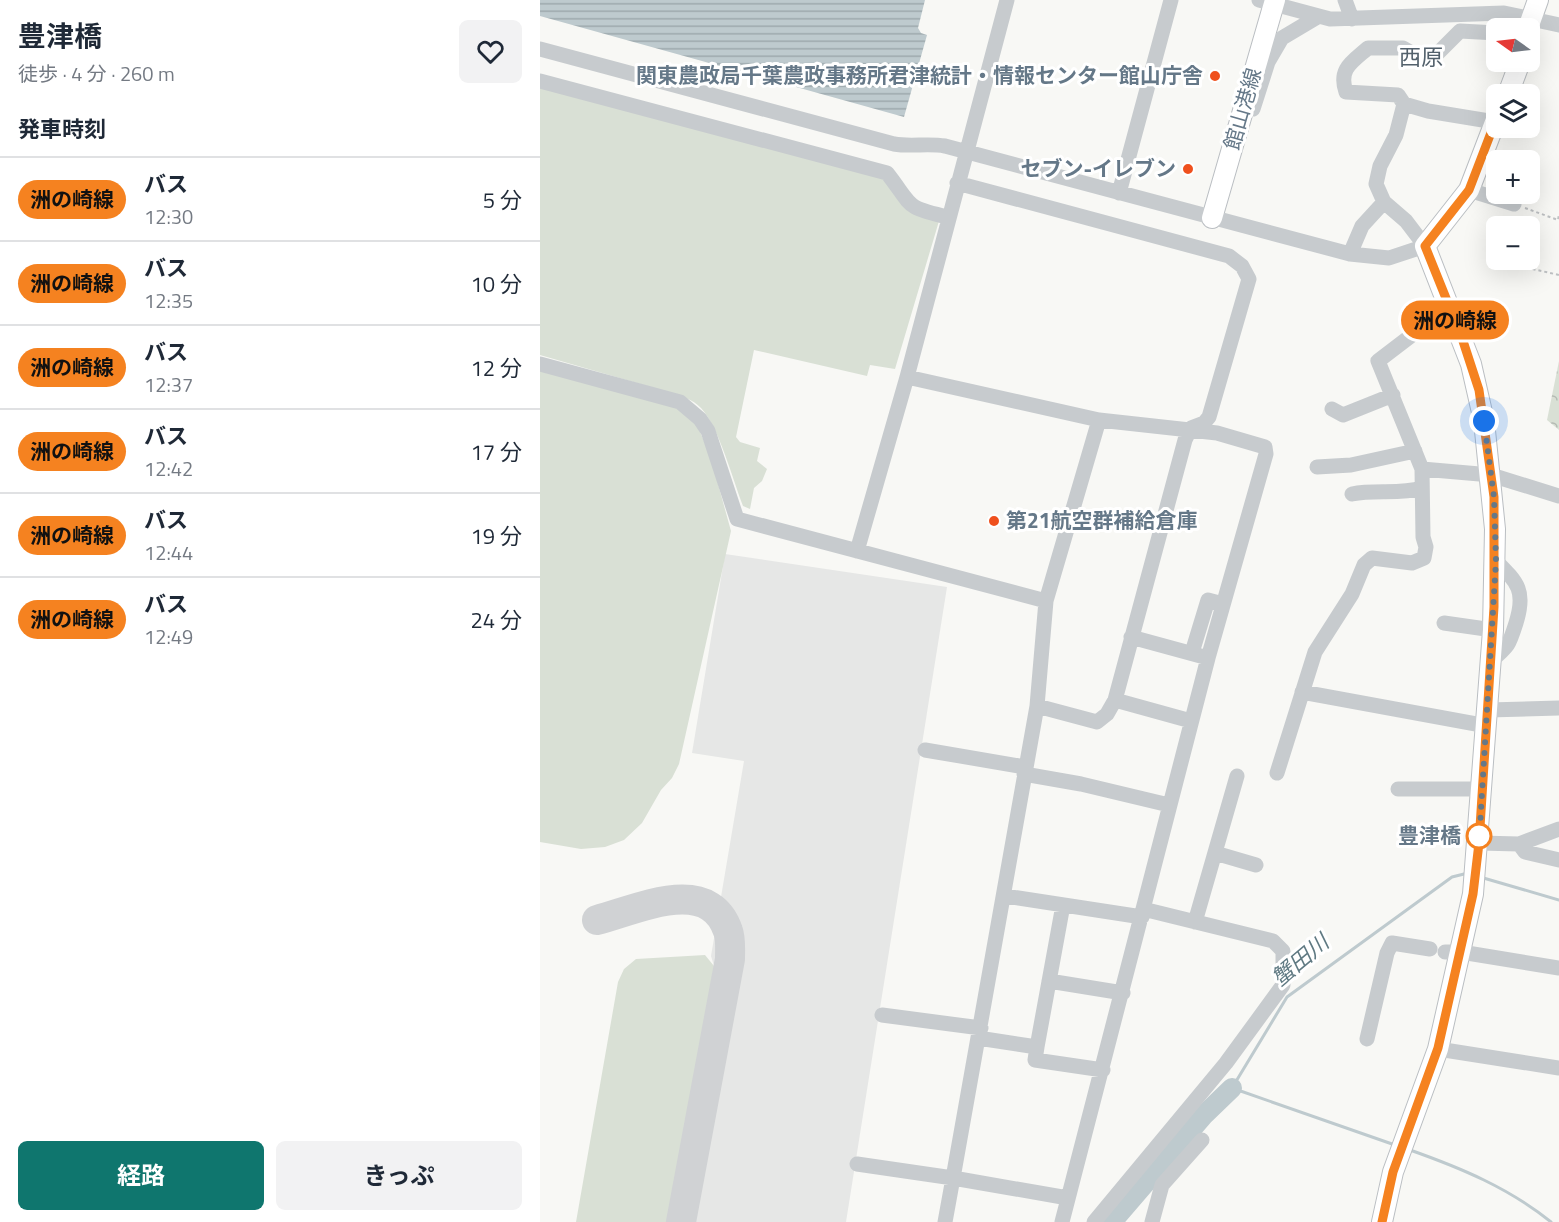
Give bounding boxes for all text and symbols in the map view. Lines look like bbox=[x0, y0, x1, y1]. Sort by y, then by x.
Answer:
text: 豊津橋 bbox=[18, 14, 102, 57]
north arrow bbox=[1486, 18, 1540, 72]
map controls bbox=[1486, 18, 1540, 270]
button: heart bbox=[459, 20, 522, 83]
district label: 西原 bbox=[1399, 40, 1443, 74]
text: 徒歩 · 4 分 · 260 m bbox=[18, 58, 175, 89]
place label: 関東農政局千葉農政事務所君津統計・情報センター館山庁舎 bbox=[636, 59, 1203, 91]
street label: 館山港線 bbox=[1215, 64, 1269, 154]
marker: 関東農政局千葉農政事務所君津統計・情報センター館山庁舎 bbox=[1208, 69, 1222, 83]
button: layers bbox=[1486, 84, 1540, 138]
text: 発車時刻 bbox=[18, 112, 106, 146]
button: + bbox=[1486, 150, 1540, 204]
place label: セブン-イレブン bbox=[1020, 152, 1176, 184]
marker: セブン-イレブン bbox=[1181, 162, 1195, 176]
text: バス bbox=[144, 167, 188, 201]
text: 洲の崎線 bbox=[30, 183, 114, 215]
text: 5 分 bbox=[483, 183, 522, 217]
text: 12:30 bbox=[144, 201, 193, 232]
button: − bbox=[1486, 216, 1540, 270]
text: バス bbox=[144, 251, 188, 285]
text: 洲の崎線 bbox=[30, 267, 114, 299]
text: 10 分 bbox=[471, 267, 522, 301]
text: 12:35 bbox=[144, 285, 193, 316]
line badge: 洲の崎線 bbox=[1413, 300, 1497, 340]
text: 洲の崎線 bbox=[1413, 304, 1497, 336]
text: バス bbox=[144, 335, 188, 369]
text: 洲の崎線 bbox=[30, 351, 114, 383]
text: 12 分 bbox=[471, 351, 522, 385]
text: 12:37 bbox=[144, 369, 193, 400]
your location bbox=[1469, 406, 1499, 436]
text: バス bbox=[144, 419, 188, 453]
text: 洲の崎線 bbox=[30, 435, 114, 467]
text: 17 分 bbox=[471, 435, 522, 469]
text: 12:42 bbox=[144, 453, 193, 484]
text: バス bbox=[144, 503, 188, 537]
place label: 第21航空群補給倉庫 bbox=[1006, 504, 1198, 536]
marker: 第21航空群補給倉庫 bbox=[987, 514, 1001, 528]
text: 洲の崎線 bbox=[30, 519, 114, 551]
text: 19 分 bbox=[471, 519, 522, 553]
text: 12:44 bbox=[144, 537, 193, 568]
text: バス bbox=[144, 587, 188, 621]
text: 洲の崎線 bbox=[30, 603, 114, 635]
text: 24 分 bbox=[471, 603, 522, 637]
text: 12:49 bbox=[144, 621, 193, 652]
place label: 豊津橋 bbox=[1398, 819, 1461, 851]
marker: 豊津橋 bbox=[1466, 823, 1492, 849]
water label: 蟹田川 bbox=[1264, 924, 1338, 994]
button: 経路 bbox=[18, 1141, 264, 1210]
button: きっぷ bbox=[276, 1141, 522, 1210]

